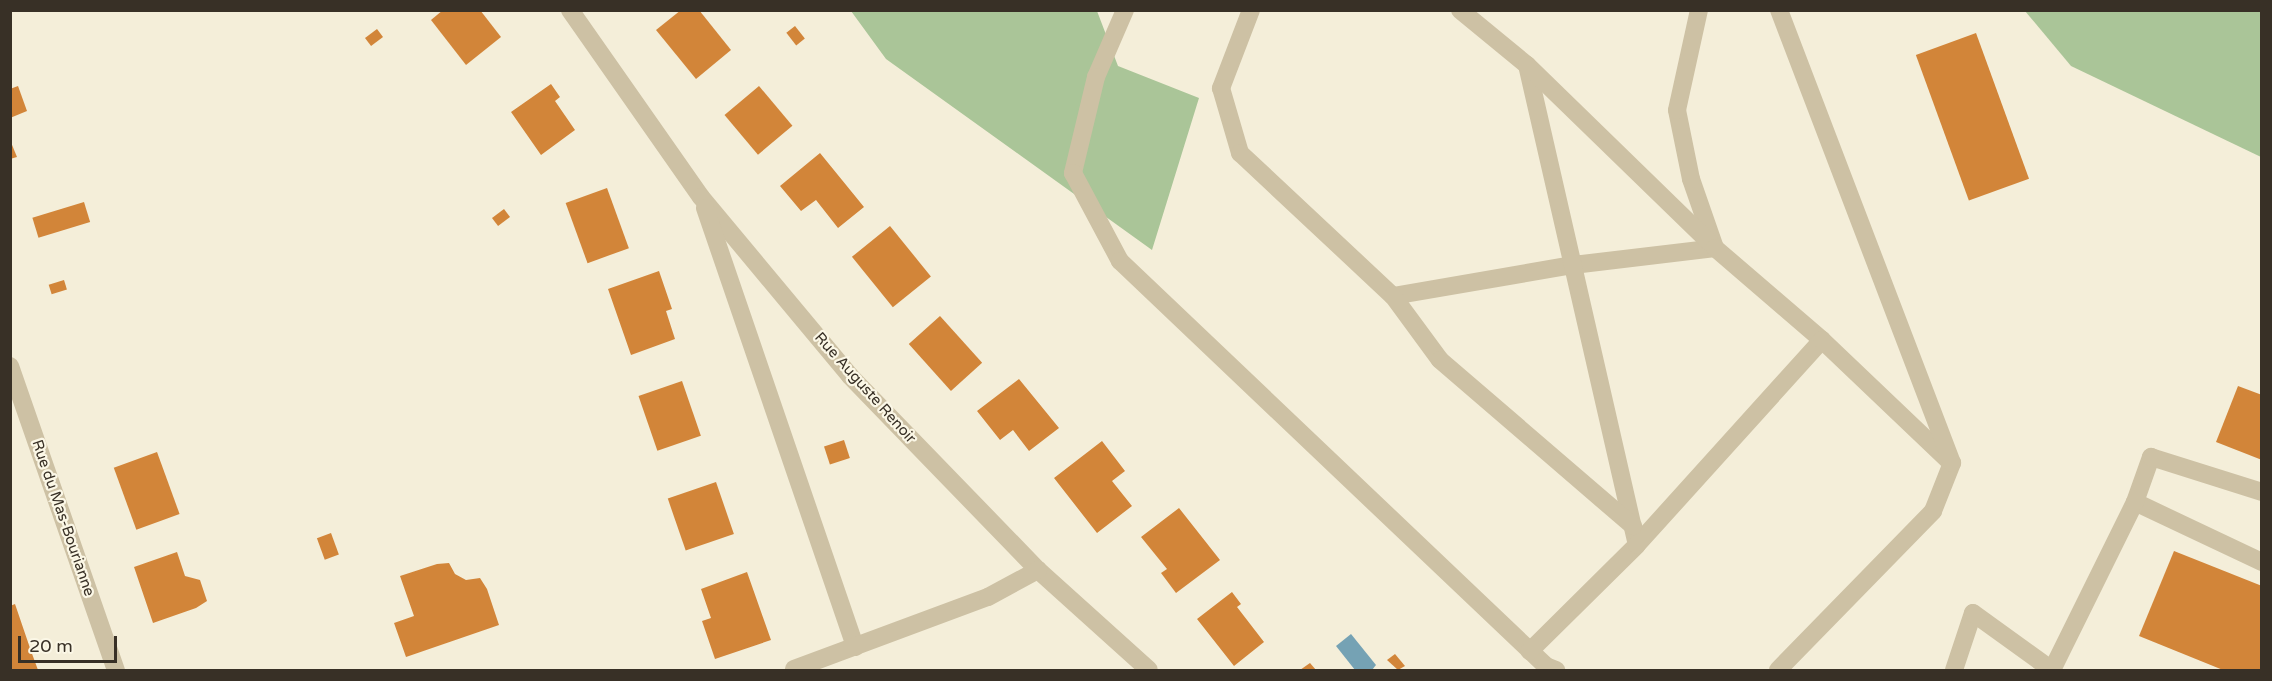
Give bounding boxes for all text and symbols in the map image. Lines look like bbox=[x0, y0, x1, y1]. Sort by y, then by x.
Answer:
street label: Rue Auguste Renoir bbox=[810, 329, 920, 447]
street label: Rue du Mas-Bourianne bbox=[28, 437, 98, 599]
scale bar bbox=[21, 624, 120, 662]
text: 20 m bbox=[29, 635, 73, 657]

